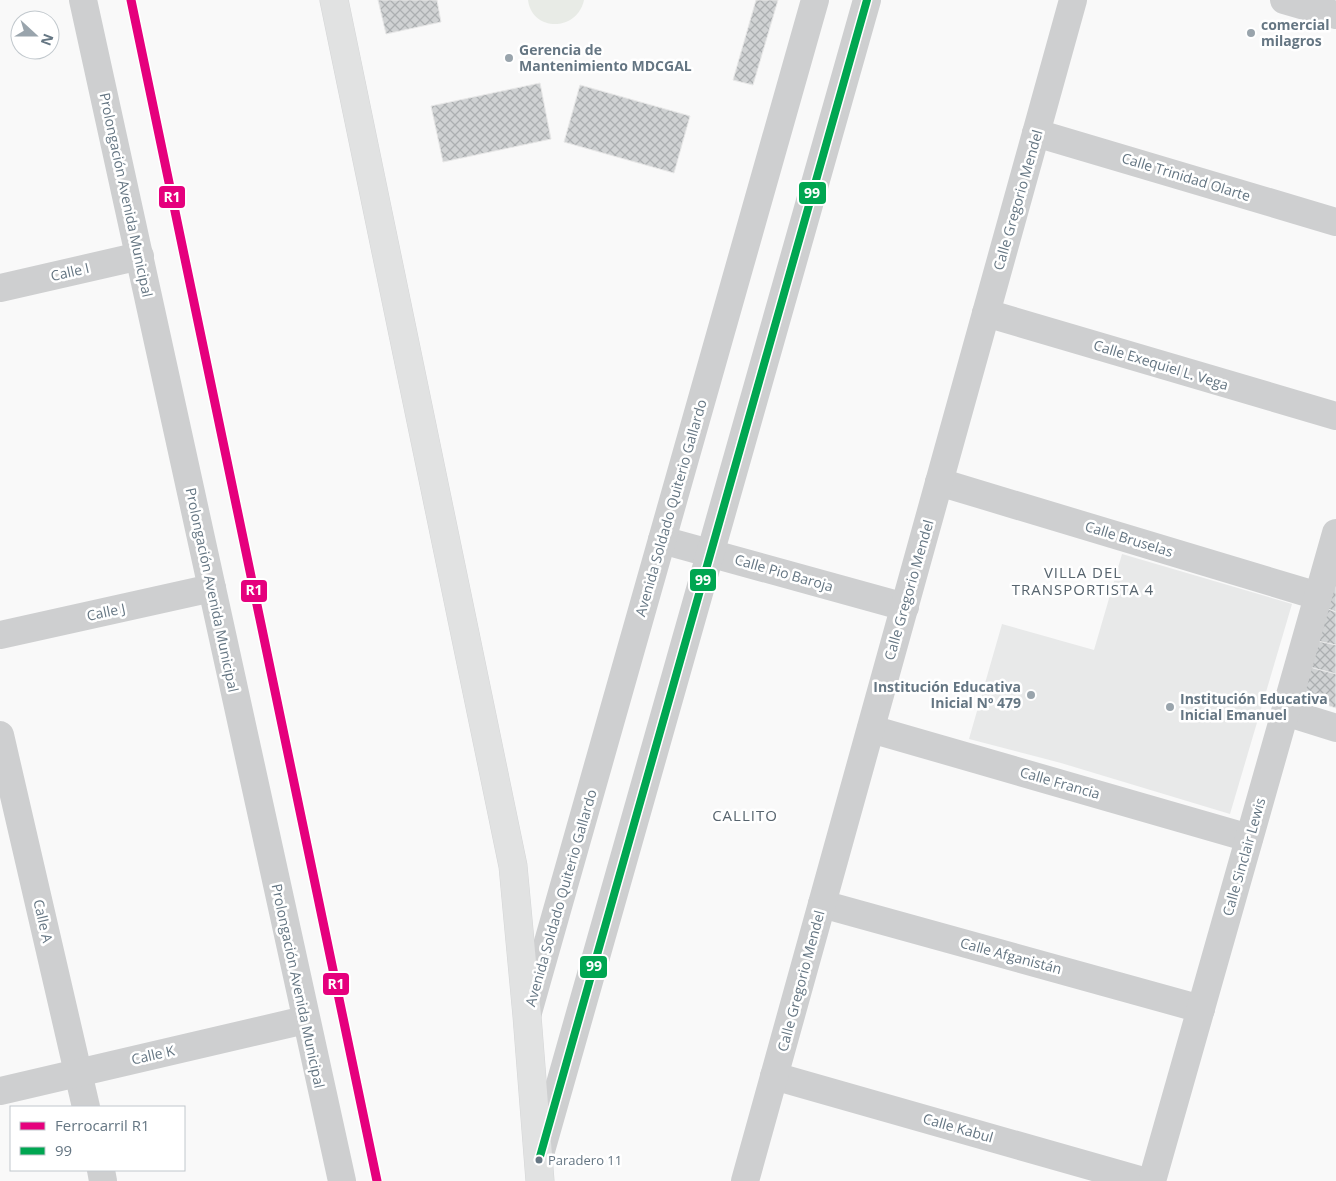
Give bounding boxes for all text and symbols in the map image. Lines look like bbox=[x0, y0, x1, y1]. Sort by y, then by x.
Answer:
north arrow bbox=[10, 10, 60, 60]
place label: comercial milagros bbox=[1261, 15, 1329, 50]
marker: comercial milagros bbox=[1245, 27, 1257, 39]
text: N bbox=[37, 31, 59, 49]
place label: Gerencia de Mantenimiento MDCGAL bbox=[519, 40, 692, 75]
marker: Gerencia de Mantenimiento MDCGAL bbox=[503, 52, 515, 64]
street label: Prolongación Avenida Municipal bbox=[96, 91, 157, 299]
street label: Calle Gregorio Mendel bbox=[988, 127, 1047, 272]
street label: Calle Trinidad Olarte bbox=[1119, 148, 1253, 205]
line badge: 99 bbox=[798, 181, 827, 205]
text: 99 bbox=[804, 183, 820, 202]
line badge: R1 bbox=[158, 185, 186, 209]
text: R1 bbox=[163, 187, 181, 206]
street label: Calle I bbox=[49, 258, 91, 285]
street label: Calle Exequiel L. Vega bbox=[1091, 335, 1231, 394]
street label: Avenida Soldado Quiterio Gallardo bbox=[630, 397, 711, 619]
street label: Prolongación Avenida Municipal bbox=[182, 486, 243, 694]
street label: Calle Bruselas bbox=[1083, 516, 1176, 561]
street label: Calle Gregorio Mendel bbox=[879, 517, 938, 662]
street label: Calle Pio Baroja bbox=[733, 549, 836, 596]
district label: VILLA DEL TRANSPORTISTA 4 bbox=[1012, 562, 1154, 599]
line badge: 99 bbox=[689, 568, 717, 592]
text: 99 bbox=[695, 570, 711, 589]
line badge: R1 bbox=[240, 579, 268, 603]
text: R1 bbox=[245, 580, 263, 599]
street label: Calle J bbox=[85, 598, 127, 625]
place label: Institución Educativa Inicial Nº 479 bbox=[873, 677, 1021, 712]
marker: Institución Educativa Inicial Nº 479 bbox=[1025, 689, 1037, 701]
place label: Institución Educativa Inicial Emanuel bbox=[1180, 689, 1328, 724]
marker: Institución Educativa Inicial Emanuel bbox=[1164, 701, 1176, 713]
street label: Calle Francia bbox=[1018, 762, 1102, 803]
street label: Avenida Soldado Quiterio Gallardo bbox=[520, 787, 601, 1009]
street label: Calle Sinclair Lewis bbox=[1218, 795, 1270, 918]
district label: CALLITO bbox=[712, 805, 778, 825]
street label: Prolongación Avenida Municipal bbox=[268, 882, 329, 1090]
street label: Calle A bbox=[29, 897, 58, 945]
street label: Calle Gregorio Mendel bbox=[773, 908, 828, 1053]
street label: Calle Afganistán bbox=[958, 933, 1064, 978]
line badge: 99 bbox=[579, 955, 608, 979]
text: 99 bbox=[586, 956, 602, 975]
line badge: R1 bbox=[322, 972, 350, 996]
text: R1 bbox=[327, 974, 345, 993]
street label: Calle K bbox=[129, 1040, 177, 1069]
legend bbox=[10, 1106, 185, 1171]
street label: Calle Kabul bbox=[921, 1108, 995, 1147]
text: Ferrocarril R1 bbox=[55, 1115, 150, 1135]
text: 99 bbox=[55, 1140, 72, 1160]
place label: Paradero 11 bbox=[548, 1151, 622, 1169]
marker: Paradero 11 bbox=[534, 1155, 544, 1165]

